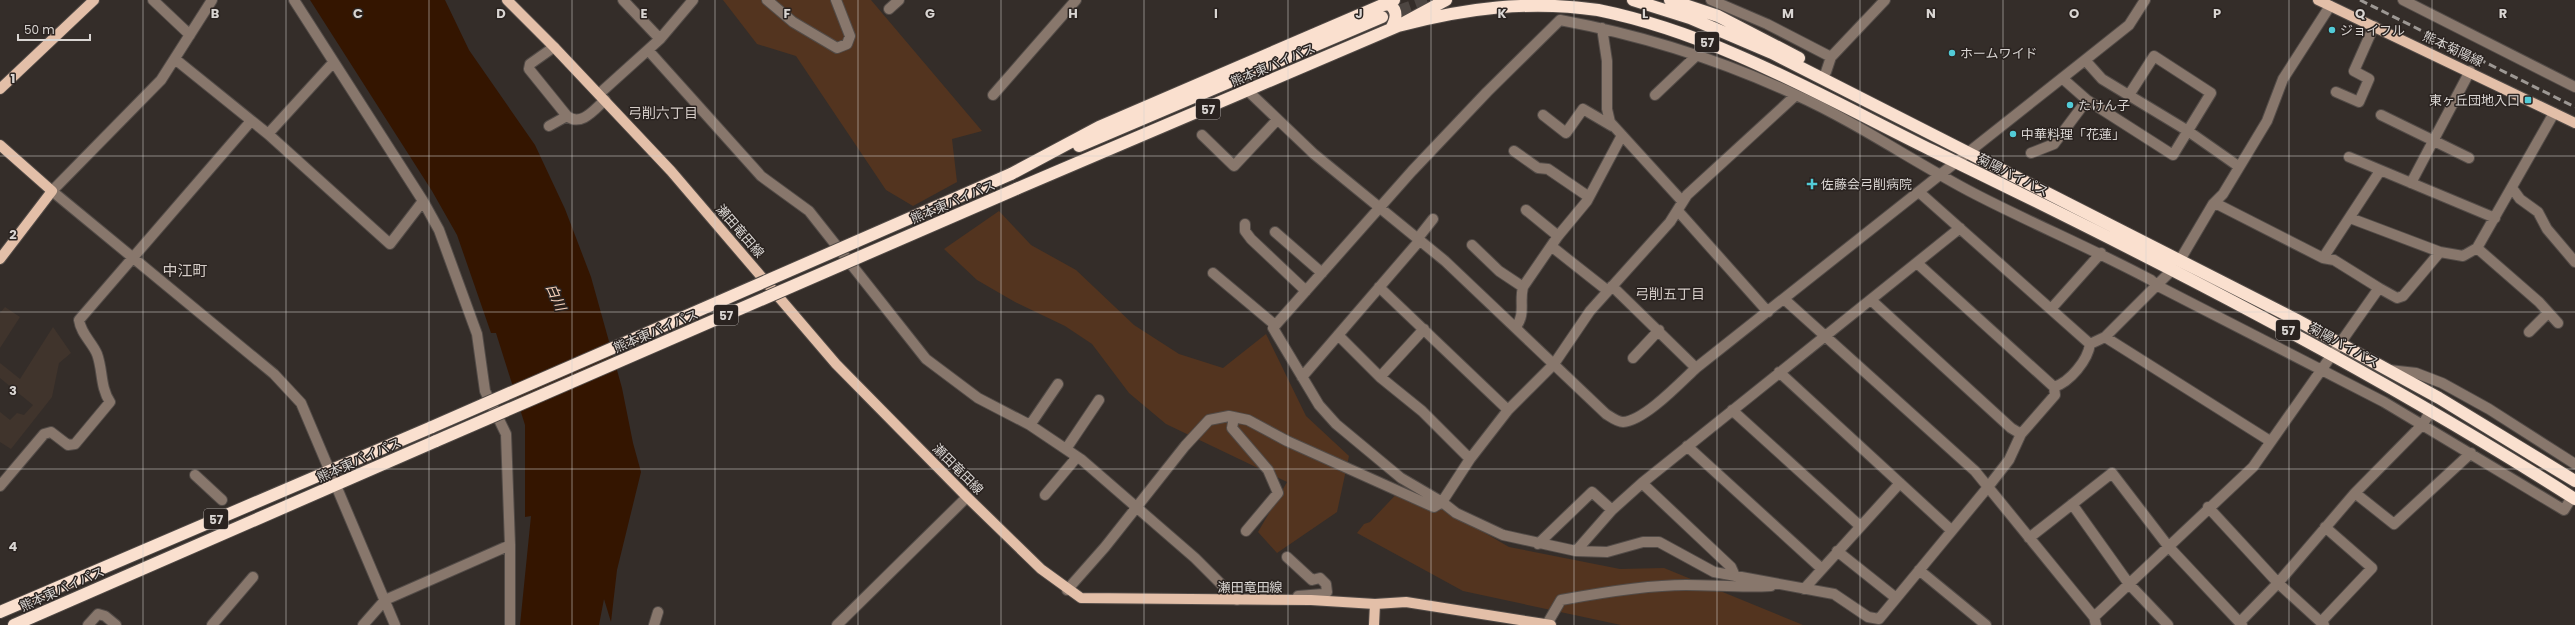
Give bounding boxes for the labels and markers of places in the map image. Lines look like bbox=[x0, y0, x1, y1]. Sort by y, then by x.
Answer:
place label: ジョイフル bbox=[2340, 21, 2405, 40]
marker: ジョイフル bbox=[2327, 25, 2337, 35]
place label: ホームワイド bbox=[1960, 44, 2038, 63]
marker: ホームワイド bbox=[1947, 48, 1957, 58]
place label: 東ヶ丘団地入口 bbox=[2429, 91, 2520, 110]
marker: 東ヶ丘団地入口 bbox=[2523, 95, 2533, 105]
place label: たけん子 bbox=[2078, 96, 2130, 115]
marker: たけん子 bbox=[2065, 100, 2075, 110]
place label: 中華料理「花蓮」 bbox=[2021, 125, 2125, 144]
marker: 中華料理「花蓮」 bbox=[2008, 129, 2018, 139]
place label: 佐藤会弓削病院 bbox=[1821, 175, 1912, 194]
marker: 佐藤会弓削病院 bbox=[1806, 178, 1818, 190]

